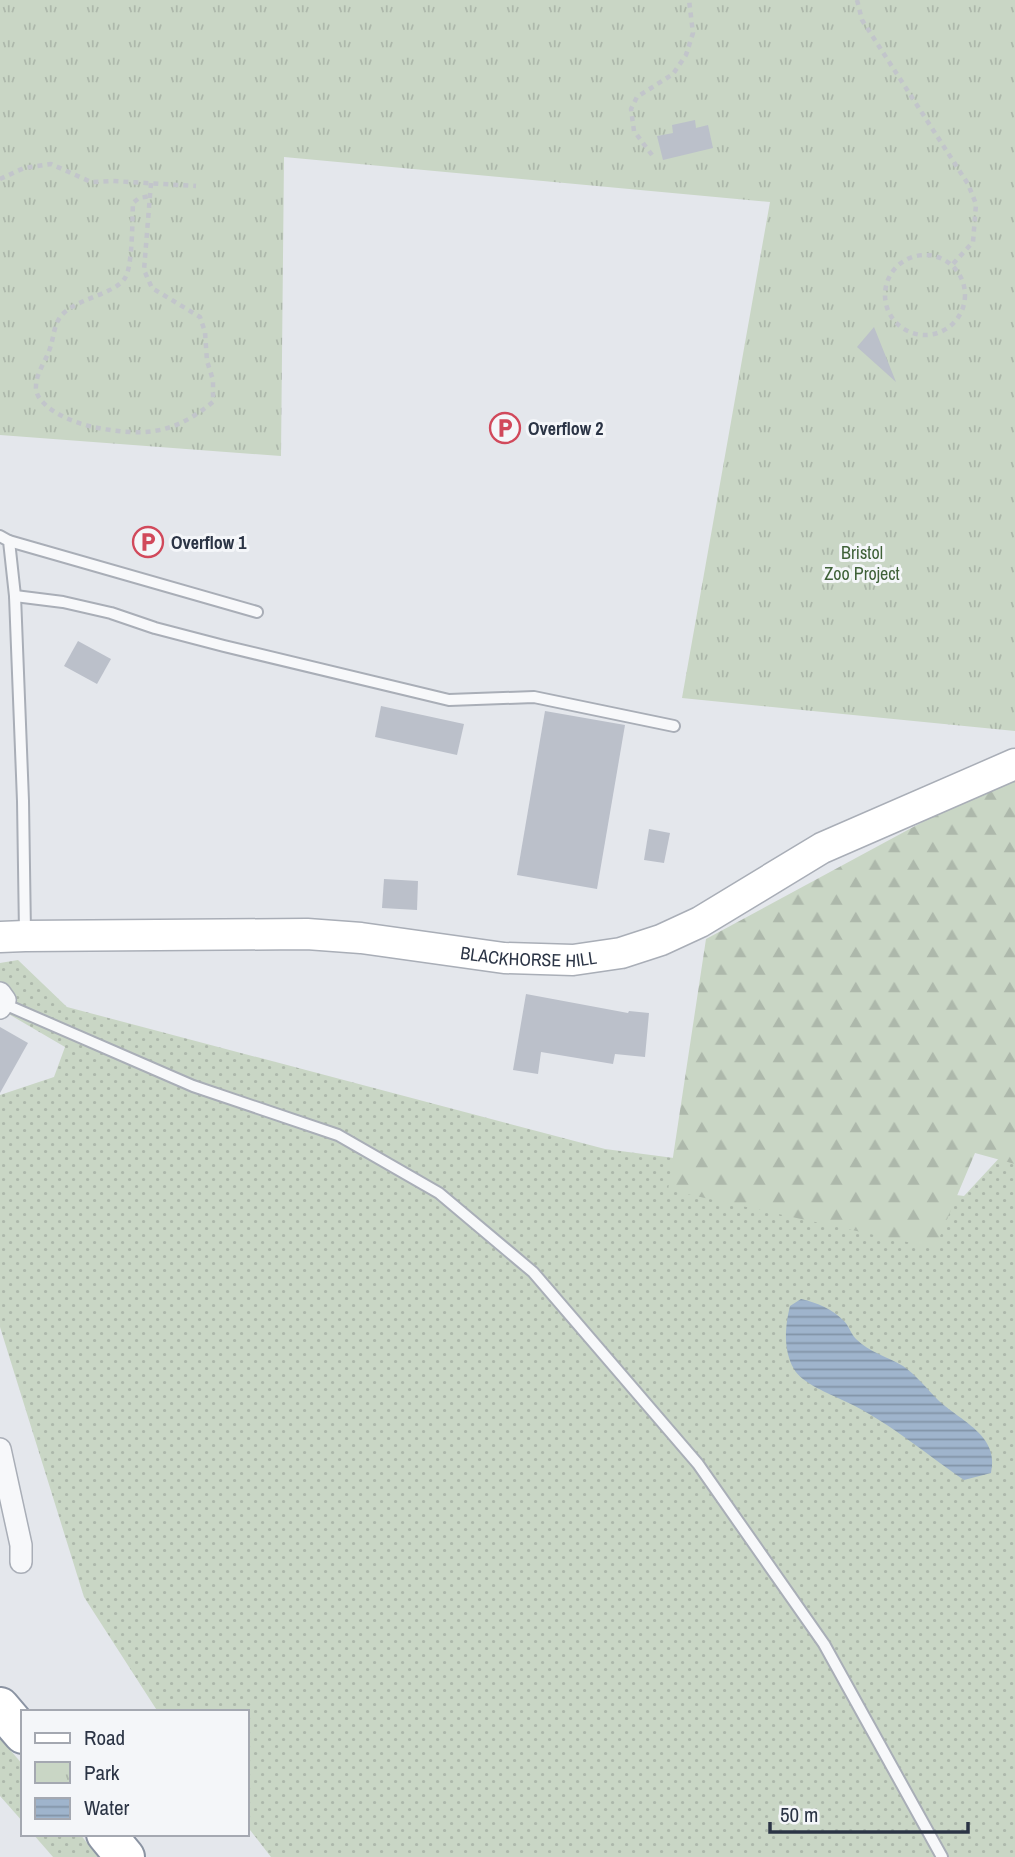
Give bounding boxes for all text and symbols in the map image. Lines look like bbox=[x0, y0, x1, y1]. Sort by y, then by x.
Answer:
parking icon: Overflow 2 bbox=[488, 411, 522, 445]
place label: Overflow 2 bbox=[528, 416, 603, 441]
parking icon: Overflow 1 bbox=[131, 525, 165, 559]
place label: Overflow 1 bbox=[171, 530, 247, 555]
park label: Bristol Zoo Project bbox=[824, 540, 900, 586]
street label: BLACKHORSE HILL bbox=[459, 940, 598, 973]
legend bbox=[21, 1710, 248, 1836]
text: Road bbox=[84, 1723, 125, 1752]
text: Park bbox=[84, 1758, 120, 1787]
scale bar bbox=[770, 1790, 968, 1834]
text: Water bbox=[84, 1793, 130, 1822]
text: 50 m bbox=[780, 1800, 818, 1829]

